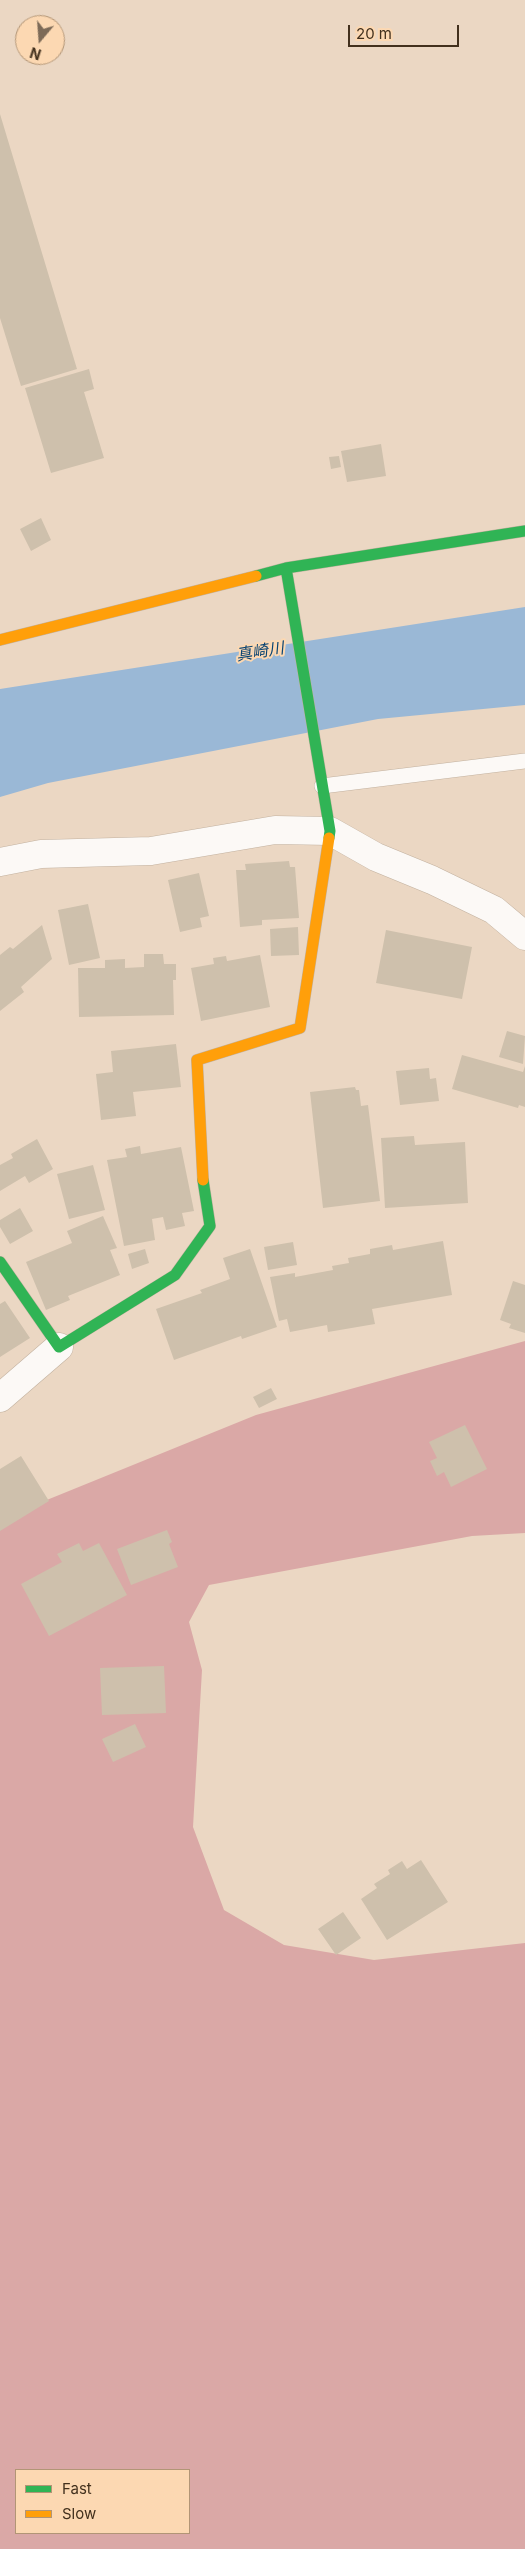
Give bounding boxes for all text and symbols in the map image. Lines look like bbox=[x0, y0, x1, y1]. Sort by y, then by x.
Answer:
north arrow bbox=[15, 15, 65, 65]
scale bar bbox=[350, 15, 461, 47]
text: 20 m bbox=[356, 24, 392, 43]
text: N bbox=[28, 44, 43, 64]
water label: 真崎川 bbox=[235, 639, 285, 665]
legend bbox=[15, 2469, 190, 2534]
text: Fast bbox=[62, 2479, 92, 2498]
text: Slow bbox=[62, 2504, 96, 2523]

